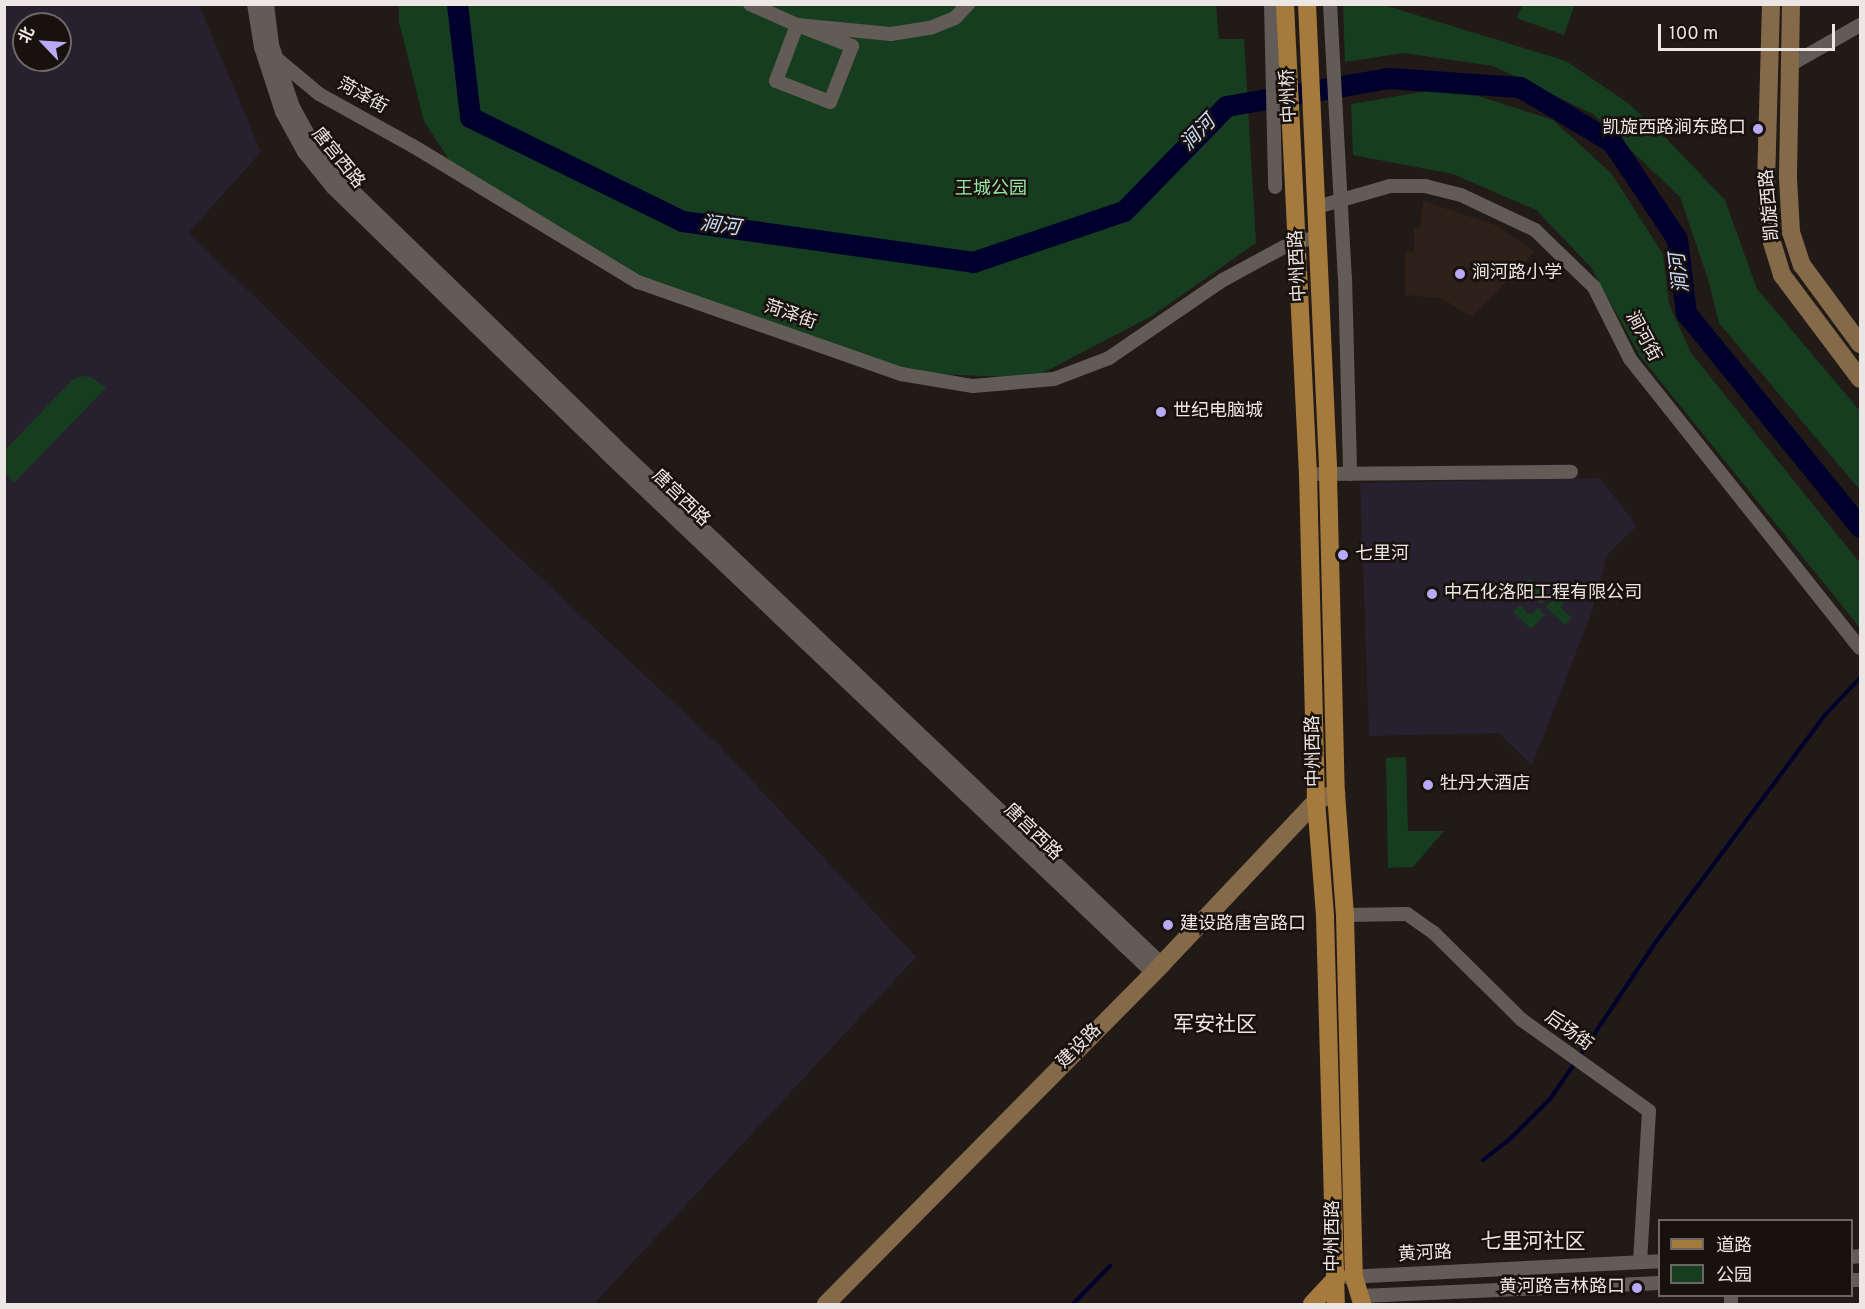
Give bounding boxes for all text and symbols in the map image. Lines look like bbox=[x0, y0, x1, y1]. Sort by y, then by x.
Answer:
north arrow bbox=[12, 12, 72, 72]
scale bar bbox=[1661, 12, 1838, 50]
text: 100 m bbox=[1669, 23, 1718, 46]
text: 北 bbox=[15, 24, 40, 47]
street label: 中州桥 bbox=[1278, 68, 1302, 124]
street label: 菏泽街 bbox=[333, 74, 391, 120]
water label: 涧河 bbox=[1176, 111, 1222, 157]
place label: 凯旋西路涧东路口 bbox=[1602, 118, 1746, 140]
marker: 凯旋西路涧东路口 bbox=[1751, 122, 1765, 136]
street label: 唐宫西路 bbox=[306, 124, 368, 194]
street label: 凯旋西路 bbox=[1757, 168, 1785, 242]
park label: 王城公园 bbox=[955, 179, 1027, 201]
water label: 涧河 bbox=[699, 212, 741, 242]
street label: 中州西路 bbox=[1286, 229, 1312, 303]
water label: 涧河 bbox=[1667, 252, 1695, 294]
place label: 涧河路小学 bbox=[1472, 263, 1562, 285]
marker: 涧河路小学 bbox=[1453, 267, 1467, 281]
street label: 菏泽街 bbox=[761, 297, 819, 335]
street label: 涧河街 bbox=[1620, 308, 1664, 366]
place label: 世纪电脑城 bbox=[1173, 401, 1263, 423]
marker: 世纪电脑城 bbox=[1154, 405, 1168, 419]
street label: 唐宫西路 bbox=[647, 466, 713, 532]
place label: 七里河 bbox=[1355, 544, 1409, 566]
marker: 七里河 bbox=[1336, 548, 1350, 562]
place label: 中石化洛阳工程有限公司 bbox=[1444, 583, 1642, 605]
marker: 中石化洛阳工程有限公司 bbox=[1425, 587, 1439, 601]
street label: 中州西路 bbox=[1304, 715, 1326, 787]
place label: 牡丹大酒店 bbox=[1440, 774, 1530, 796]
marker: 牡丹大酒店 bbox=[1421, 778, 1435, 792]
street label: 唐宫西路 bbox=[999, 800, 1065, 866]
place label: 建设路唐宫路口 bbox=[1180, 914, 1306, 936]
marker: 建设路唐宫路口 bbox=[1161, 918, 1175, 932]
street label: 后场街 bbox=[1540, 1007, 1596, 1057]
district label: 军安社区 bbox=[1173, 1013, 1257, 1039]
street label: 建设路 bbox=[1053, 1020, 1107, 1074]
street label: 中州西路 bbox=[1323, 1200, 1345, 1272]
legend bbox=[1658, 1219, 1853, 1297]
district label: 七里河社区 bbox=[1481, 1230, 1585, 1256]
text: 道路 bbox=[1716, 1235, 1752, 1258]
street label: 黄河路 bbox=[1397, 1243, 1453, 1267]
text: 公园 bbox=[1716, 1265, 1752, 1288]
place label: 黄河路吉林路口 bbox=[1499, 1277, 1625, 1299]
marker: 黄河路吉林路口 bbox=[1630, 1281, 1644, 1295]

